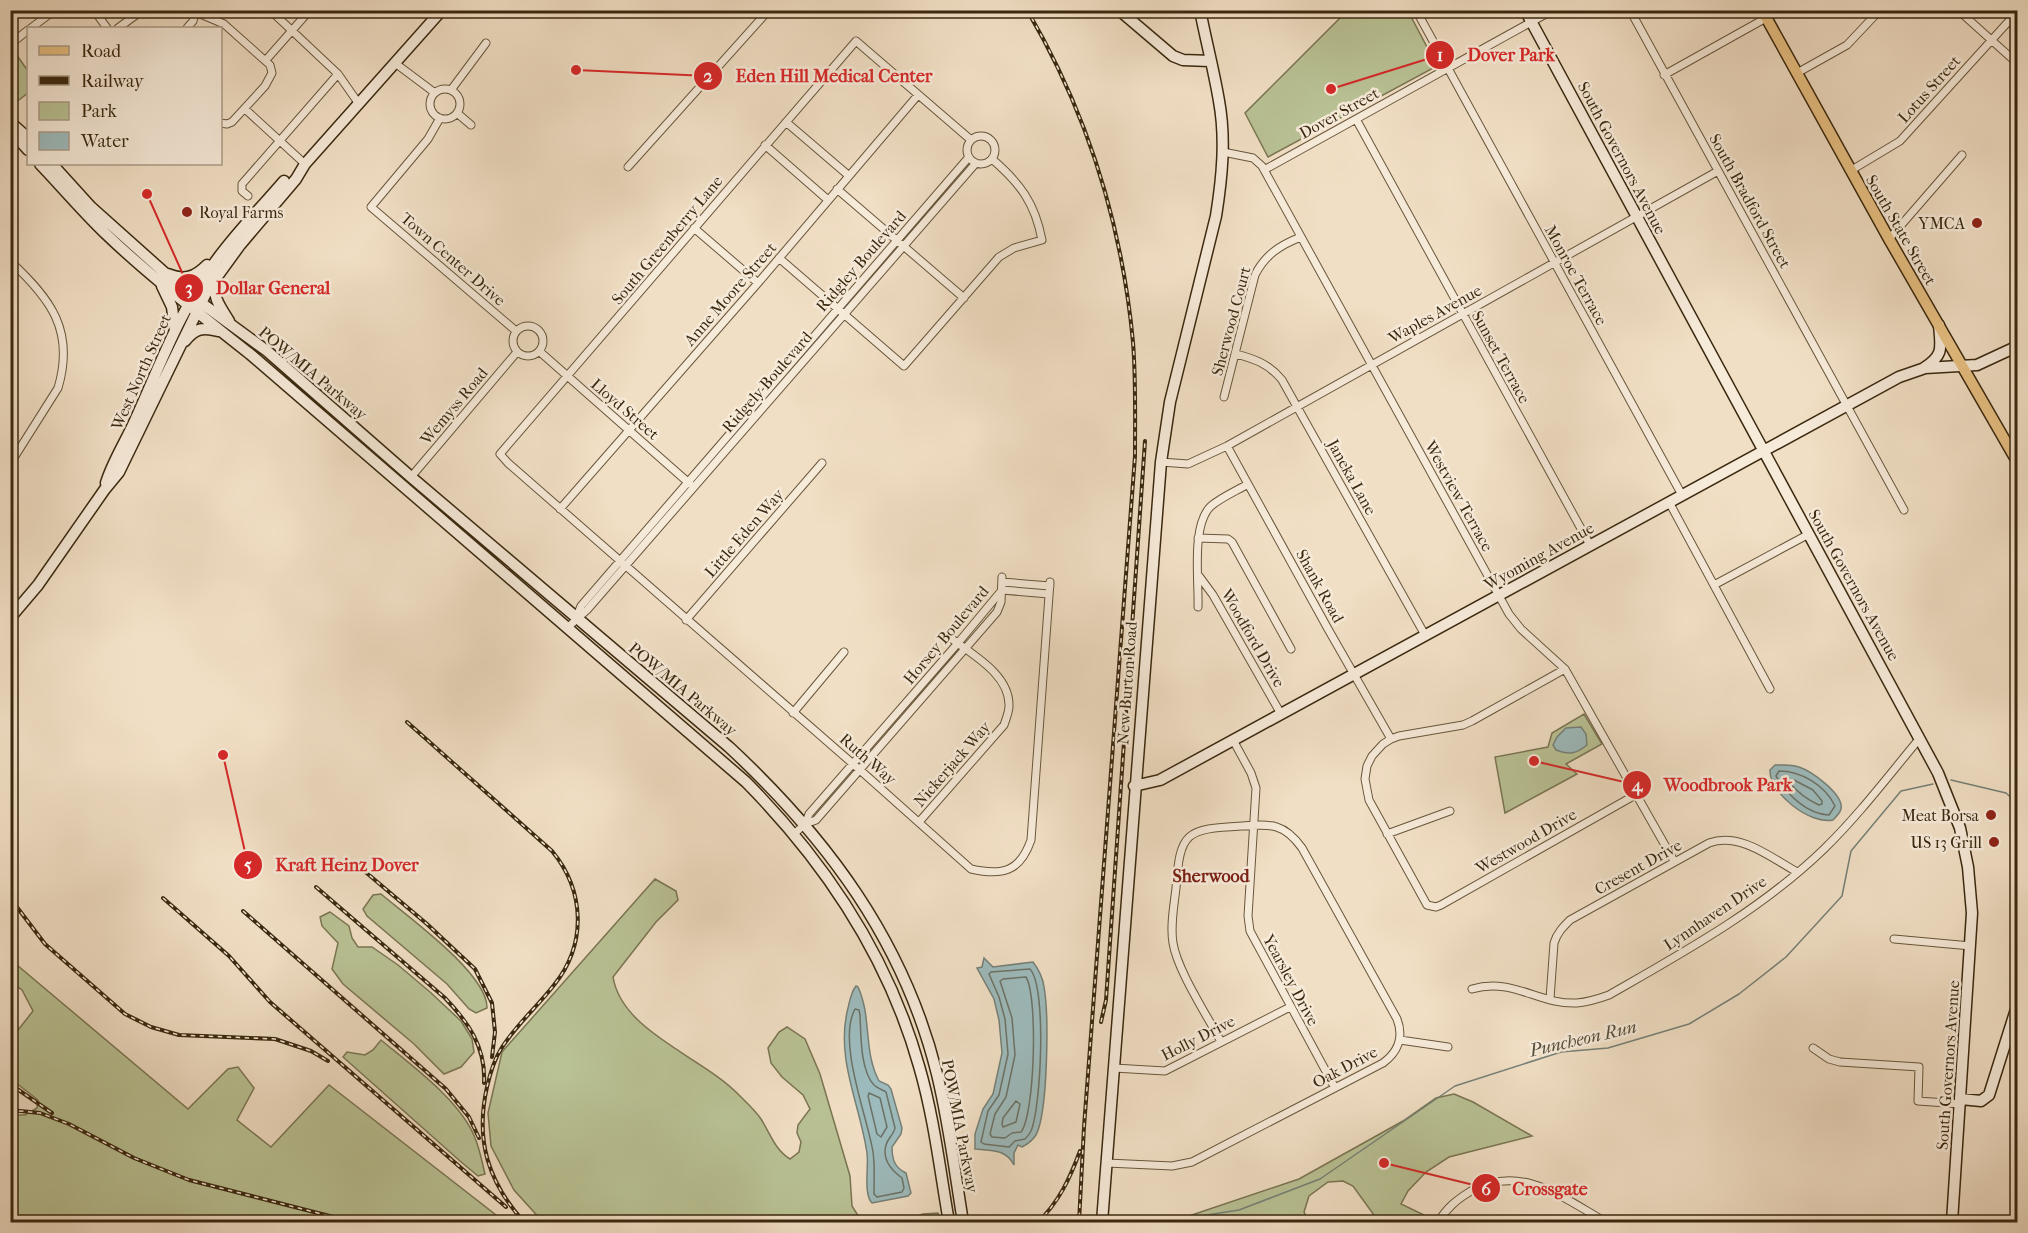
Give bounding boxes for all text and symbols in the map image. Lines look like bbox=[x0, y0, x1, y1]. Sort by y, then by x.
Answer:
legend bbox=[27, 27, 222, 165]
callout: Dover Park bbox=[1425, 37, 1567, 73]
text: Road bbox=[81, 41, 121, 62]
text: 1 bbox=[1437, 45, 1443, 66]
text: Dover Park bbox=[1467, 45, 1555, 66]
street label: Lotus Street bbox=[1894, 51, 1964, 127]
callout: Eden Hill Medical Center bbox=[693, 58, 944, 94]
text: 2 bbox=[703, 66, 713, 87]
text: Eden Hill Medical Center bbox=[736, 66, 933, 87]
text: Railway bbox=[81, 71, 145, 92]
street label: South Governors Avenue bbox=[1574, 79, 1670, 238]
street label: Dover Street bbox=[1296, 83, 1382, 143]
text: Park bbox=[81, 101, 118, 122]
text: Water bbox=[80, 131, 129, 152]
street label: South Bradford Street bbox=[1705, 131, 1795, 272]
street label: South Greenberry Lane bbox=[607, 172, 727, 308]
street label: South State Street bbox=[1862, 172, 1940, 289]
place label: Royal Farms bbox=[199, 203, 284, 222]
marker: Royal Farms bbox=[180, 205, 194, 219]
street label: Ridgley Boulevard bbox=[812, 206, 910, 315]
street label: Town Center Drive bbox=[397, 208, 509, 310]
place label: YMCA bbox=[1917, 214, 1966, 233]
marker: YMCA bbox=[1970, 216, 1984, 230]
street label: Monroe Terrace bbox=[1541, 222, 1611, 328]
street label: Anne Moore Street bbox=[679, 238, 780, 350]
street label: Sherwood Court bbox=[1207, 264, 1255, 378]
callout: Dollar General bbox=[174, 270, 342, 306]
text: 3 bbox=[185, 278, 193, 299]
text: Dollar General bbox=[216, 278, 331, 299]
street label: Waples Avenue bbox=[1384, 281, 1485, 348]
street label: Sunset Terrace bbox=[1468, 307, 1534, 407]
street label: West North Street bbox=[107, 311, 175, 434]
street label: POW/MIA Parkway bbox=[255, 322, 371, 424]
street label: Ridgely Boulevard bbox=[718, 327, 816, 436]
street label: Wemyss Road bbox=[416, 363, 492, 449]
street label: Lloyd Street bbox=[587, 374, 663, 444]
street label: Janeka Lane bbox=[1323, 434, 1381, 518]
street label: Westview Terrace bbox=[1420, 437, 1497, 555]
street label: Little Eden Way bbox=[701, 485, 788, 581]
street label: South Governors Avenue bbox=[1805, 506, 1904, 664]
street label: Wyoming Avenue bbox=[1480, 518, 1597, 594]
street label: Shank Road bbox=[1292, 546, 1348, 626]
street label: Horsey Boulevard bbox=[899, 582, 993, 688]
street label: Woodford Drive bbox=[1217, 585, 1289, 691]
street label: New Burton Road bbox=[1113, 621, 1141, 745]
street label: POW/MIA Parkway bbox=[625, 638, 741, 740]
street label: Nickerjack Way bbox=[910, 717, 995, 811]
street label: Ruth Way bbox=[836, 729, 901, 789]
callout: Woodbrook Park bbox=[1622, 767, 1804, 803]
text: 4 bbox=[1631, 775, 1644, 796]
text: Woodbrook Park bbox=[1663, 775, 1793, 796]
street label: Westwood Drive bbox=[1471, 804, 1580, 878]
place label: Meat Borsa bbox=[1902, 806, 1980, 825]
marker: Meat Borsa bbox=[1984, 808, 1998, 822]
place label: US 13 Grill bbox=[1910, 833, 1983, 852]
street label: Cresent Drive bbox=[1591, 835, 1685, 899]
marker: US 13 Grill bbox=[1987, 835, 2001, 849]
callout: Kraft Heinz Dover bbox=[233, 847, 431, 883]
text: 5 bbox=[244, 855, 252, 876]
text: Kraft Heinz Dover bbox=[275, 855, 419, 876]
district label: Sherwood bbox=[1172, 866, 1251, 887]
street label: Lynnhaven Drive bbox=[1660, 872, 1770, 954]
street label: Yearsley Drive bbox=[1259, 930, 1323, 1029]
street label: South Governors Avenue bbox=[1933, 980, 1963, 1150]
street label: Holly Drive bbox=[1158, 1011, 1238, 1065]
water label: Puncheon Run bbox=[1526, 1016, 1639, 1062]
street label: Oak Drive bbox=[1309, 1042, 1381, 1092]
street label: POW/MIA Parkway bbox=[938, 1058, 982, 1195]
callout: Crossgate bbox=[1471, 1170, 1600, 1206]
text: 6 bbox=[1481, 1179, 1492, 1200]
text: Crossgate bbox=[1512, 1179, 1588, 1200]

